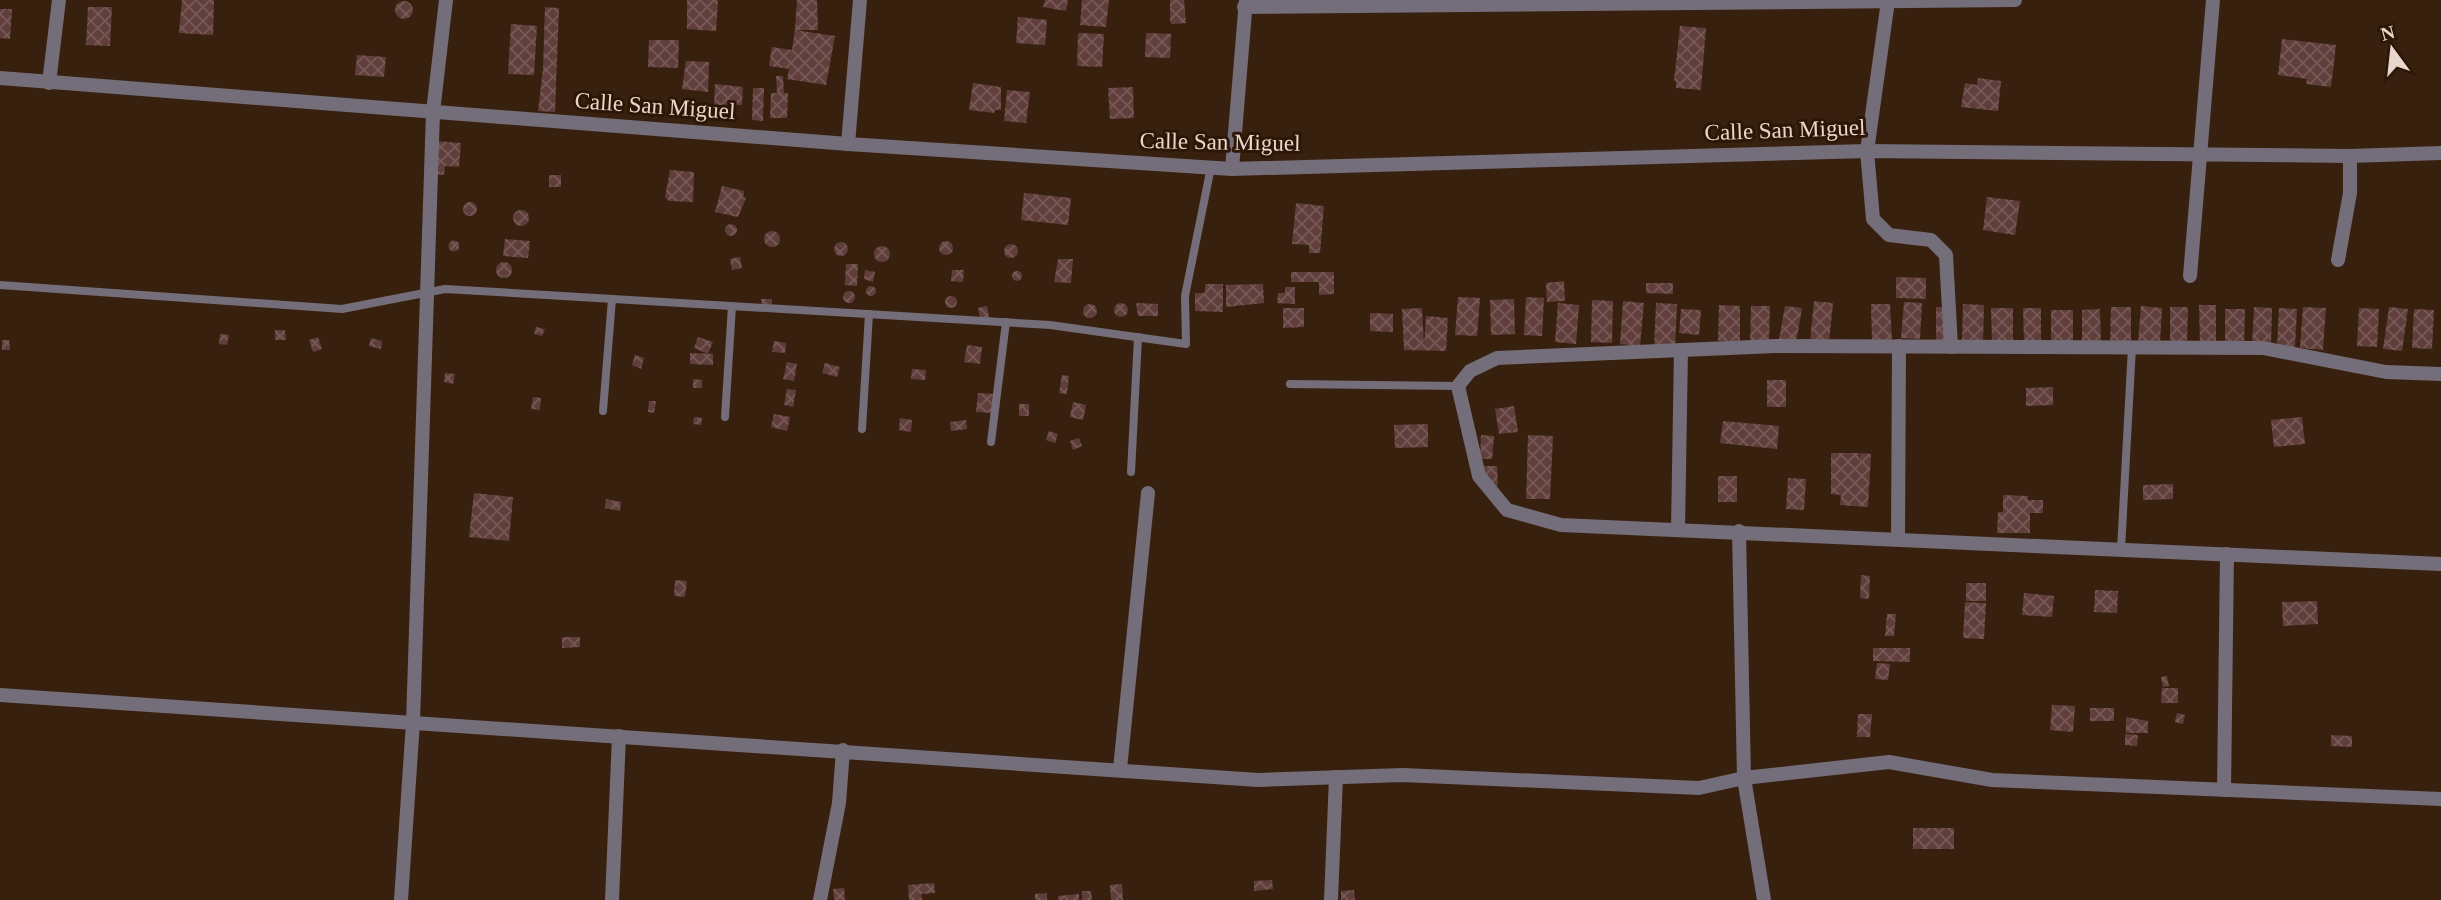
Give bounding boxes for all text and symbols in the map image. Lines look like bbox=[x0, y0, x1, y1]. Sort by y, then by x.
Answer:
north arrow bbox=[2357, 14, 2427, 84]
text: N bbox=[2378, 21, 2397, 45]
street label: Calle San Miguel bbox=[574, 88, 736, 124]
street label: Calle San Miguel bbox=[1704, 115, 1866, 145]
street label: Calle San Miguel bbox=[1139, 128, 1301, 156]

